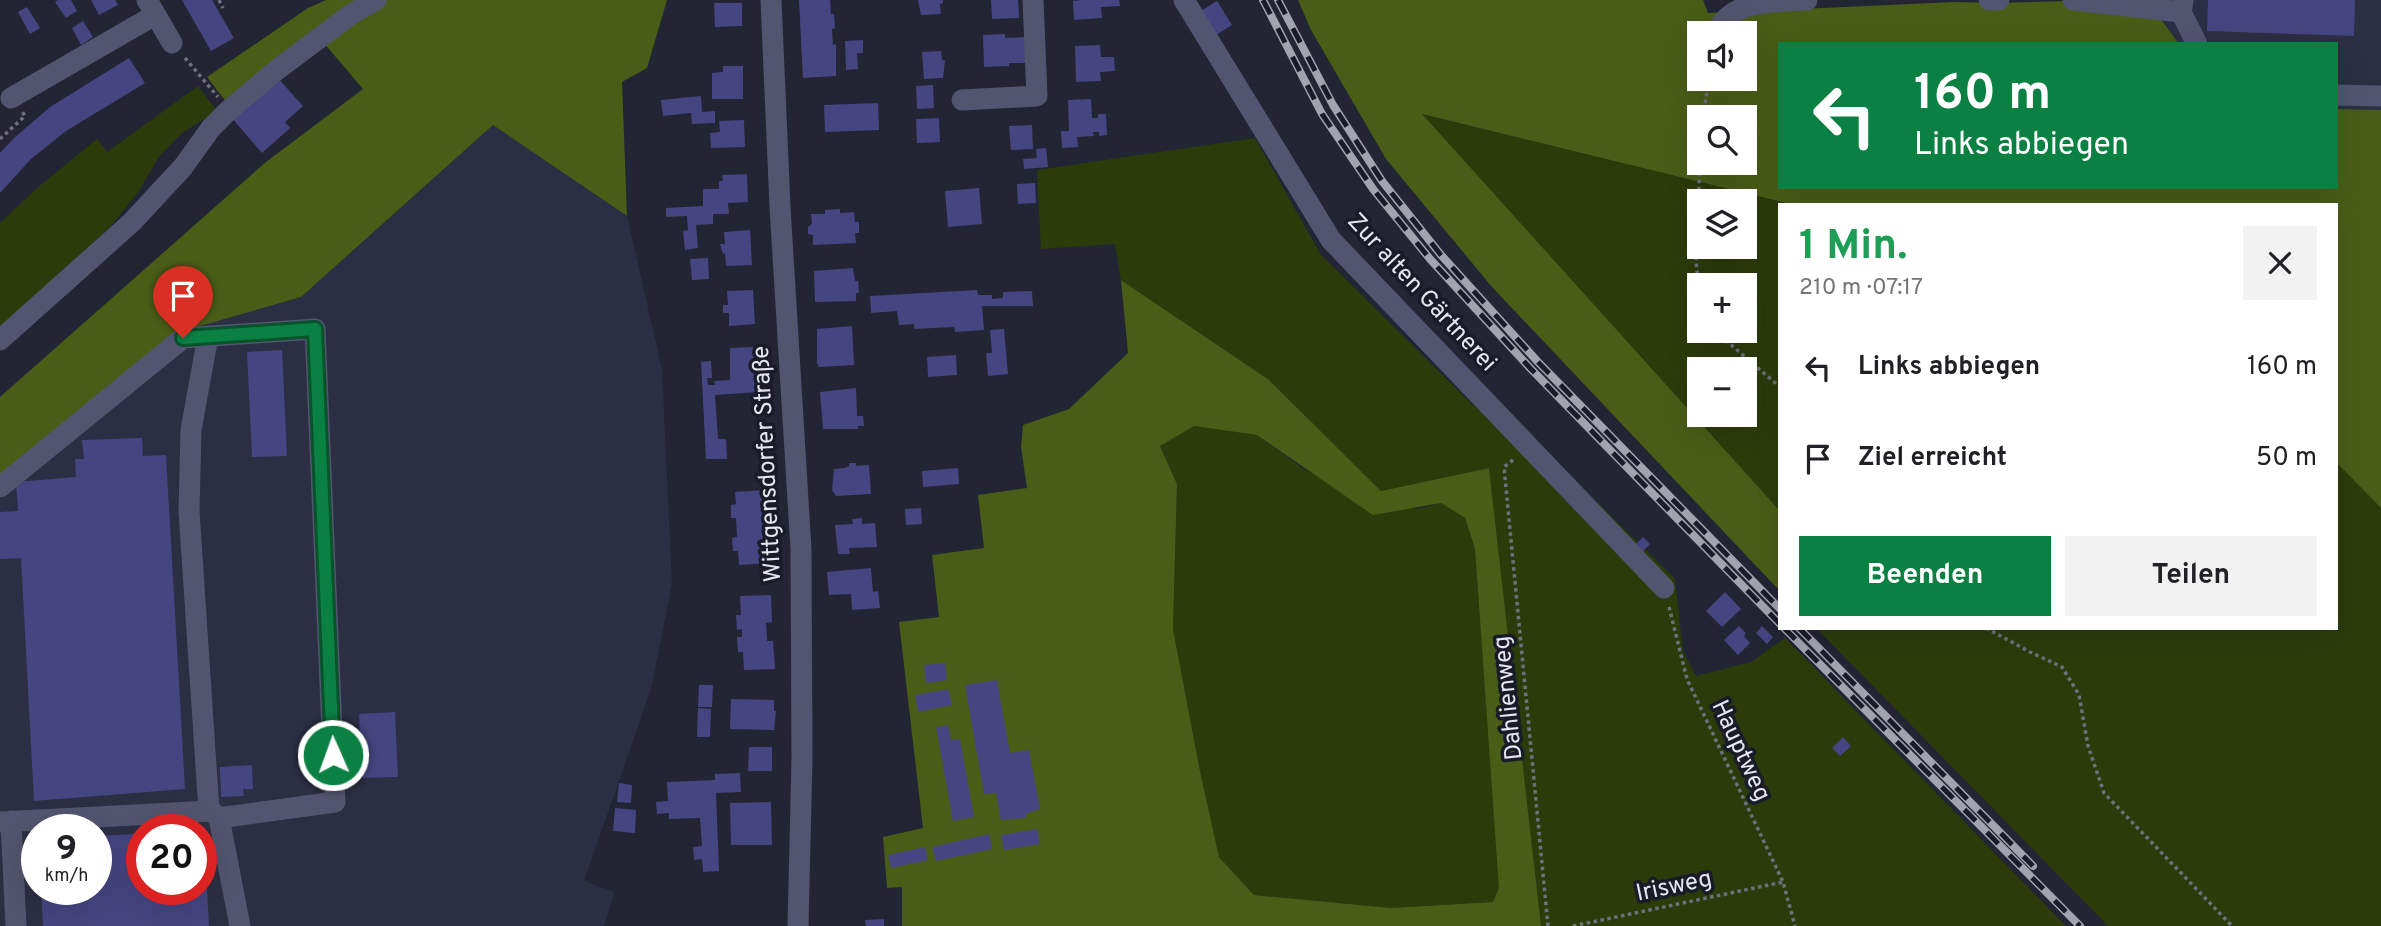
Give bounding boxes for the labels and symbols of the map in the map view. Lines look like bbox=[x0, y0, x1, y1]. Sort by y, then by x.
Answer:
street label: Zur alten Gärtnerei bbox=[1340, 207, 1502, 379]
pin bbox=[153, 266, 213, 338]
street label: Wittgensdorfer Straße bbox=[747, 345, 789, 583]
street label: Dahlienweg bbox=[1488, 634, 1530, 762]
street label: Hauptweg bbox=[1704, 696, 1776, 806]
position arrow bbox=[296, 718, 370, 792]
speed limit sign: 20 bbox=[126, 814, 217, 905]
street label: Irisweg bbox=[1633, 864, 1715, 910]

